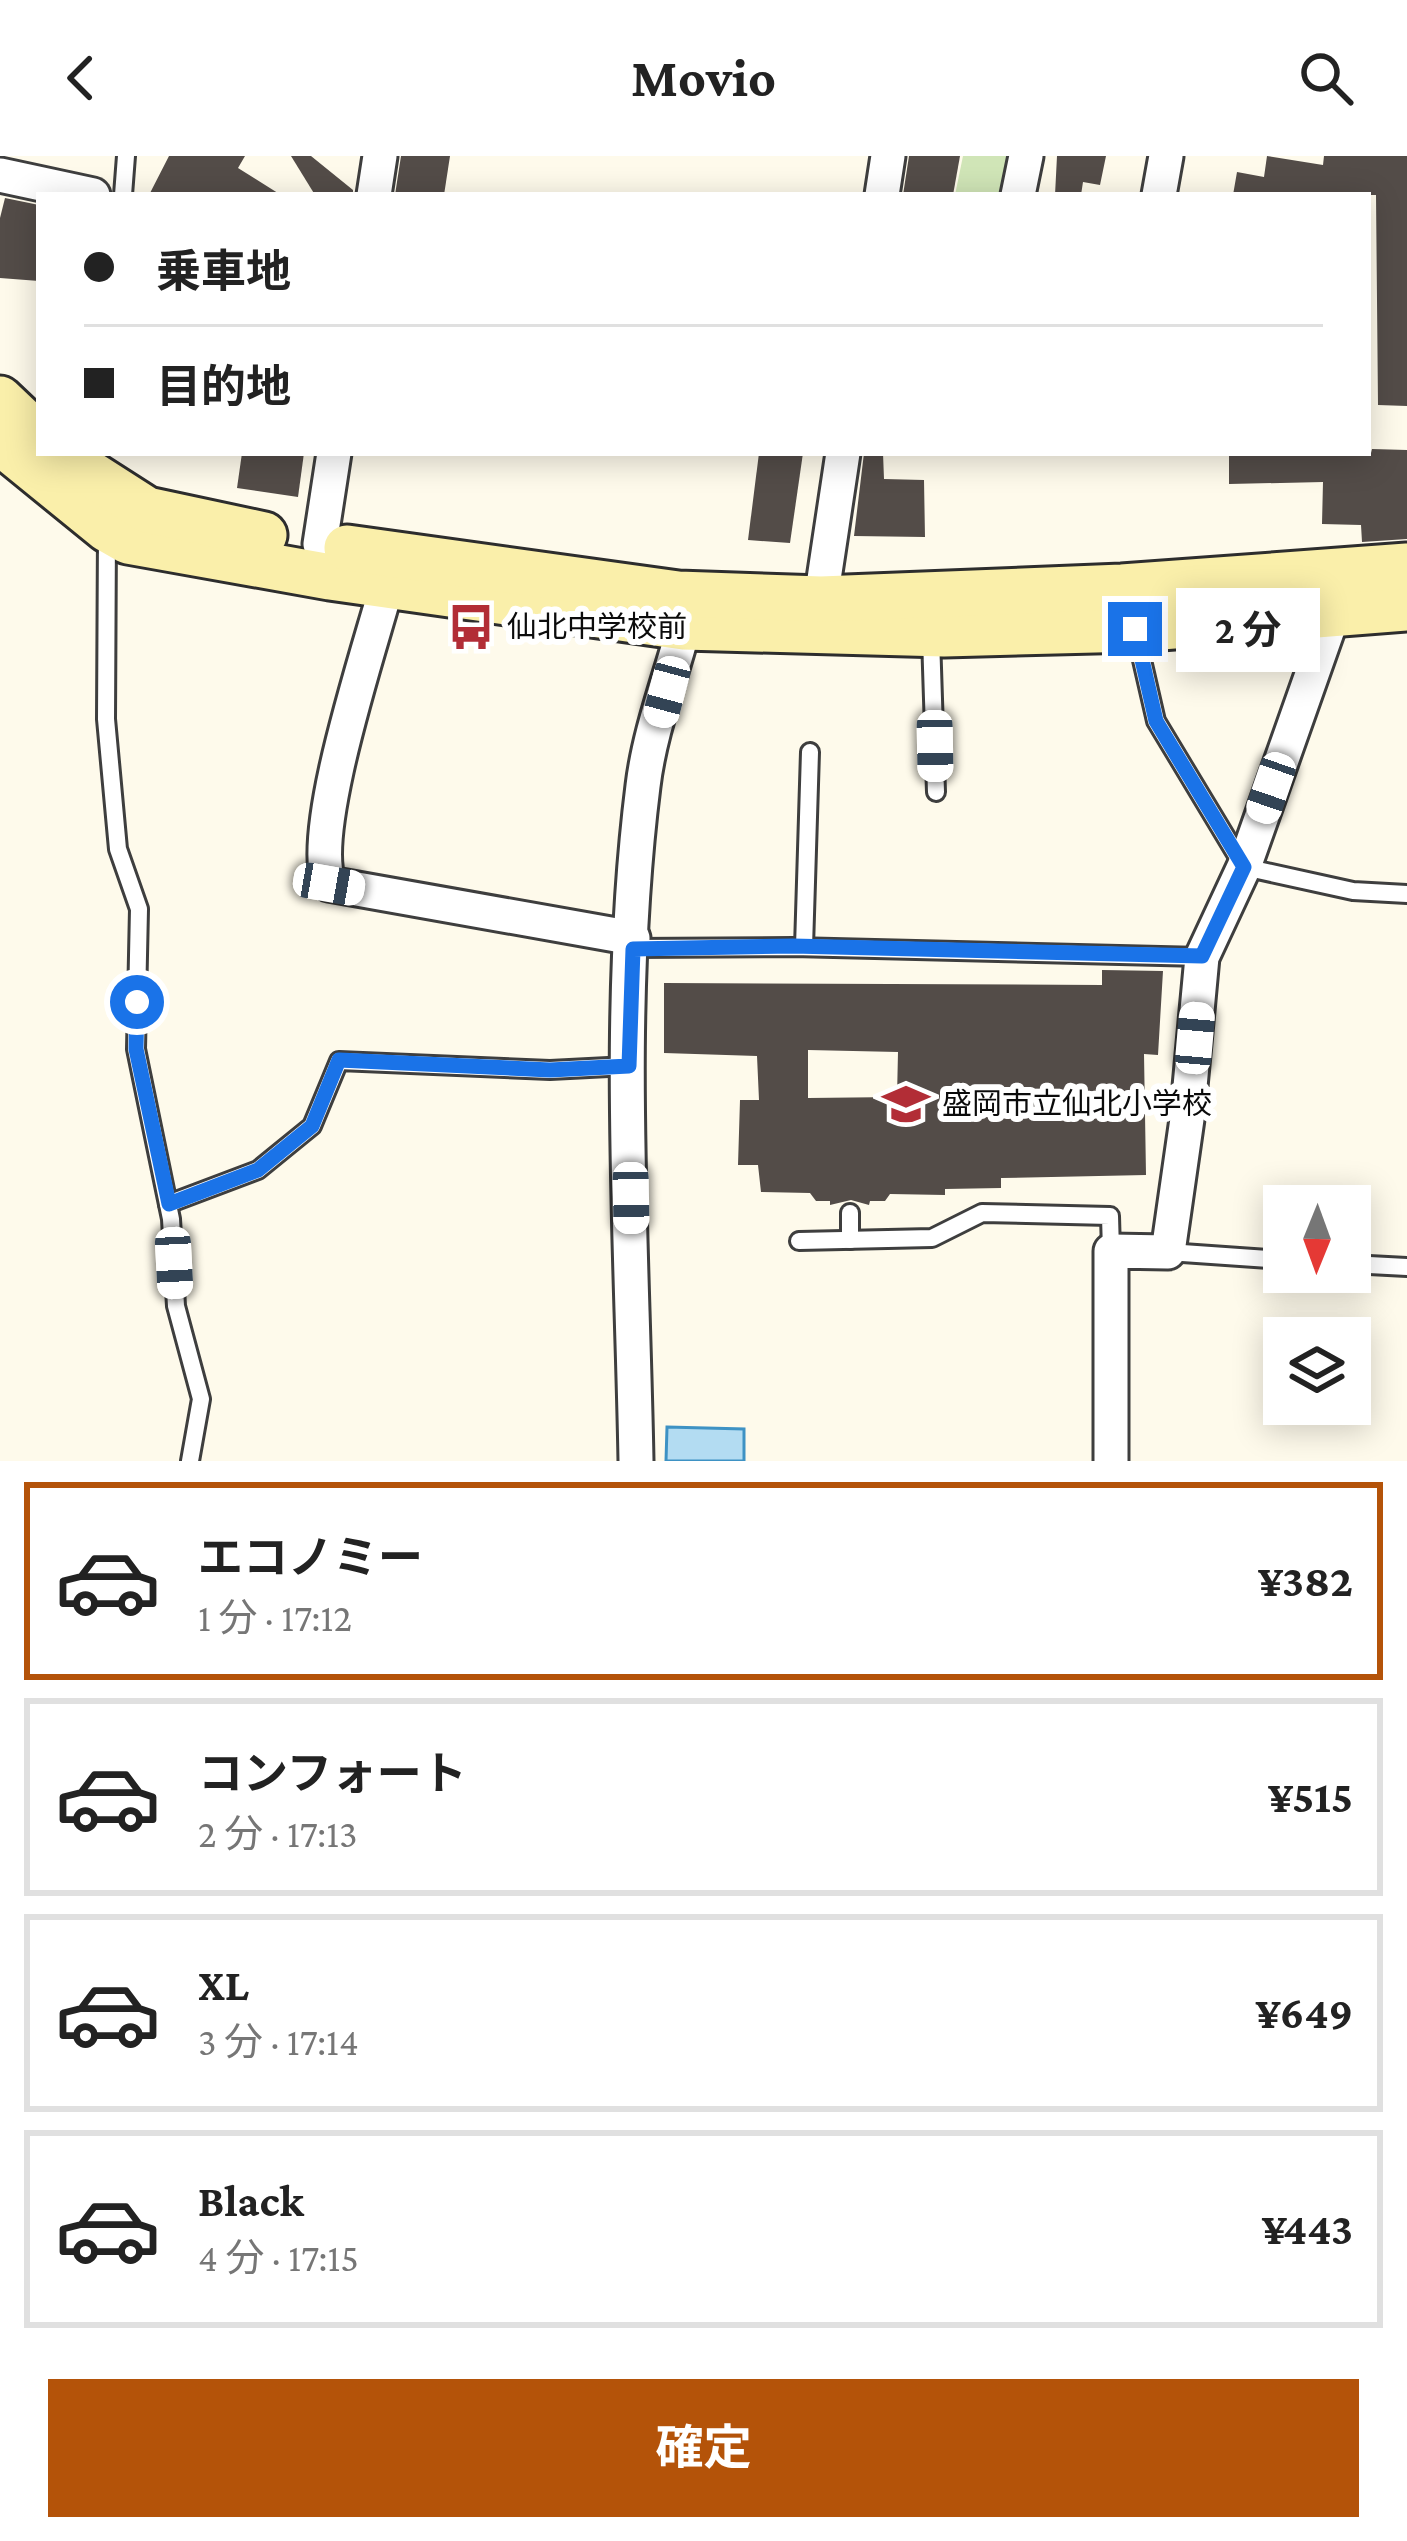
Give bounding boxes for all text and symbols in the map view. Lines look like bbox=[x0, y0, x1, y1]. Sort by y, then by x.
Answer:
icon: back bbox=[48, 45, 114, 111]
icon: search bbox=[1293, 45, 1359, 111]
text: Movio bbox=[631, 48, 776, 108]
text: 乗車地 bbox=[156, 247, 291, 297]
text: 目的地 bbox=[156, 362, 291, 412]
callout: 2 分 bbox=[1177, 587, 1321, 671]
bus stop icon: 仙北中学校前 bbox=[446, 602, 496, 652]
route end bbox=[1108, 602, 1162, 656]
text: 2 分 bbox=[1215, 608, 1281, 651]
place label: 仙北中学校前 bbox=[507, 610, 687, 643]
car bbox=[640, 653, 694, 731]
car bbox=[916, 710, 954, 782]
car bbox=[1242, 748, 1300, 828]
car bbox=[290, 860, 368, 908]
route start bbox=[110, 975, 164, 1029]
car bbox=[1174, 1001, 1216, 1075]
school or university icon: 盛岡市立仙北小学校 bbox=[881, 1079, 931, 1129]
place label: 盛岡市立仙北小学校 bbox=[942, 1087, 1212, 1120]
car bbox=[612, 1162, 650, 1234]
north arrow bbox=[1263, 1185, 1371, 1293]
map controls bbox=[1263, 1185, 1371, 1425]
car bbox=[154, 1226, 194, 1300]
button: layers bbox=[1263, 1317, 1371, 1425]
icon: car bbox=[54, 1527, 162, 1635]
text: エコノミー bbox=[198, 1533, 423, 1583]
text: ¥382 bbox=[1258, 1556, 1353, 1606]
text: 1 分 · 17:12 bbox=[198, 1596, 352, 1639]
icon: car bbox=[54, 1743, 162, 1851]
text: コンフォート bbox=[198, 1749, 467, 1799]
text: ¥515 bbox=[1268, 1772, 1353, 1822]
text: 2 分 · 17:13 bbox=[198, 1812, 358, 1855]
icon: car bbox=[54, 1959, 162, 2067]
text: XL bbox=[198, 1960, 249, 2010]
text: ¥649 bbox=[1255, 1988, 1353, 2038]
text: 3 分 · 17:14 bbox=[198, 2020, 359, 2063]
icon: car bbox=[54, 2175, 162, 2283]
text: Black bbox=[198, 2176, 304, 2226]
text: ¥443 bbox=[1261, 2204, 1353, 2254]
text: 4 分 · 17:15 bbox=[198, 2236, 359, 2279]
button: 確定 bbox=[48, 2379, 1359, 2517]

